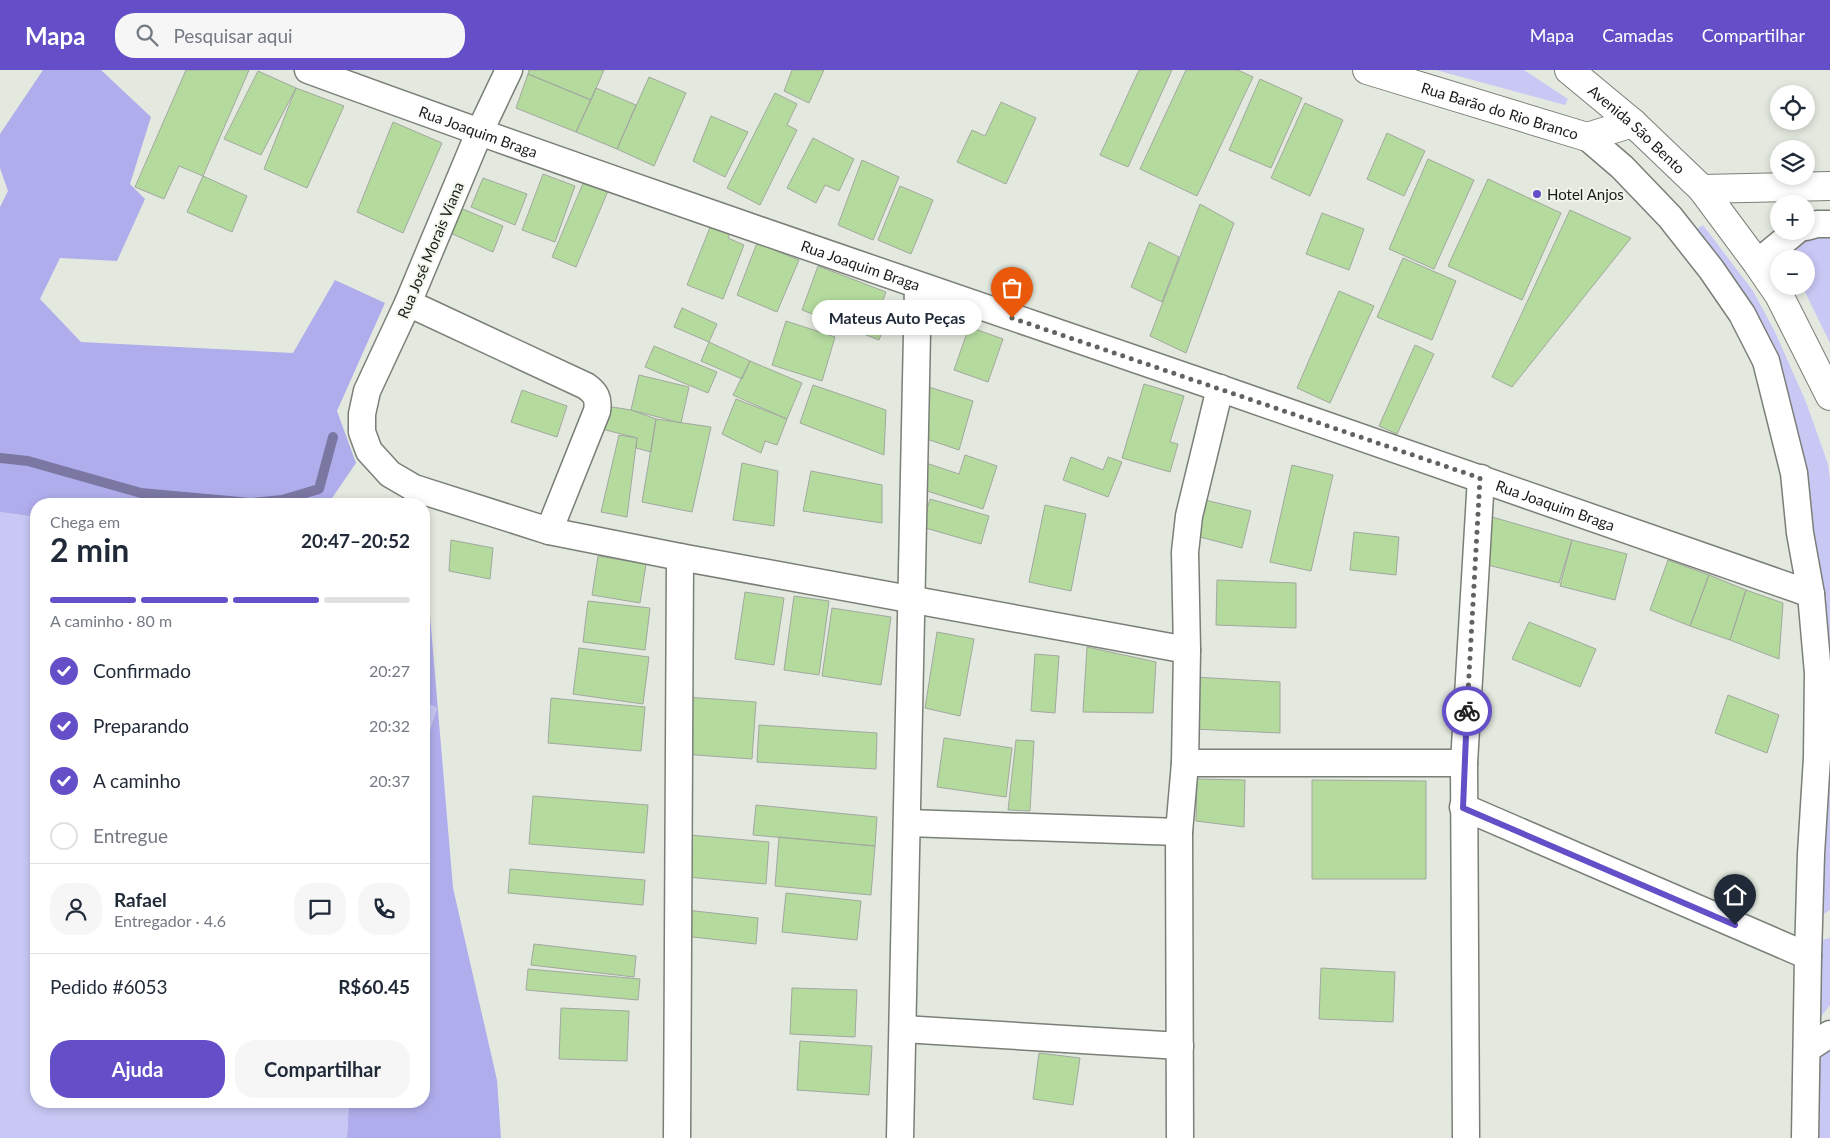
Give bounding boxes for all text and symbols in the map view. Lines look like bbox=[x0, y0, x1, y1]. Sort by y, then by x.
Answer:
search box bbox=[115, 13, 465, 58]
text: Mapa bbox=[25, 21, 85, 50]
icon: search bbox=[133, 21, 161, 49]
text: Pesquisar aqui bbox=[173, 24, 293, 47]
text: Mapa bbox=[1530, 24, 1574, 46]
text: Camadas bbox=[1602, 24, 1674, 46]
text: Compartilhar bbox=[1702, 24, 1805, 46]
street label: Rua Barão do Rio Branco bbox=[1419, 78, 1581, 143]
street label: Avenida São Bento bbox=[1585, 81, 1689, 177]
map controls bbox=[1770, 85, 1815, 295]
button: locate bbox=[1770, 85, 1815, 130]
street label: Rua Joaquim Braga bbox=[417, 102, 540, 161]
button: layers bbox=[1770, 140, 1815, 185]
street label: Rua José Morais Viana bbox=[393, 179, 467, 321]
place label: Hotel Anjos bbox=[1547, 185, 1624, 203]
marker: Hotel Anjos bbox=[1531, 188, 1543, 200]
button: + bbox=[1770, 195, 1815, 240]
street label: Rua Joaquim Braga bbox=[799, 236, 922, 294]
button: − bbox=[1770, 250, 1815, 295]
pin bbox=[991, 267, 1033, 318]
icon: bag bbox=[998, 274, 1026, 302]
callout: Mateus Auto Peças bbox=[812, 300, 982, 336]
text: Mateus Auto Peças bbox=[829, 308, 965, 327]
street label: Rua Joaquim Braga bbox=[1494, 476, 1617, 534]
text: Chega em bbox=[50, 512, 120, 531]
text: 20:47–20:52 bbox=[301, 529, 410, 552]
text: 2 min bbox=[50, 530, 129, 569]
text: A caminho · 80 m bbox=[50, 611, 172, 630]
icon: check bbox=[50, 657, 78, 685]
text: Confirmado bbox=[93, 659, 191, 682]
text: 20:27 bbox=[369, 661, 410, 680]
courier bbox=[1442, 686, 1492, 736]
icon: bike bbox=[1453, 697, 1481, 725]
icon: check bbox=[50, 712, 78, 740]
text: Preparando bbox=[93, 714, 189, 737]
text: 20:32 bbox=[369, 716, 410, 735]
icon: check bbox=[50, 767, 78, 795]
text: A caminho bbox=[93, 769, 181, 792]
text: 20:37 bbox=[369, 771, 410, 790]
text: Entregue bbox=[93, 824, 168, 847]
pin bbox=[1714, 874, 1756, 925]
icon: home bbox=[1721, 881, 1749, 909]
button: person bbox=[50, 883, 102, 935]
button: chat bbox=[294, 883, 346, 935]
button: phone bbox=[358, 883, 410, 935]
text: Rafael bbox=[114, 888, 167, 911]
text: Entregador · 4.6 bbox=[114, 911, 226, 930]
text: Pedido #6053 bbox=[50, 975, 168, 998]
text: R$60.45 bbox=[338, 975, 410, 998]
button: Ajuda bbox=[50, 1040, 225, 1098]
button: Compartilhar bbox=[235, 1040, 410, 1098]

